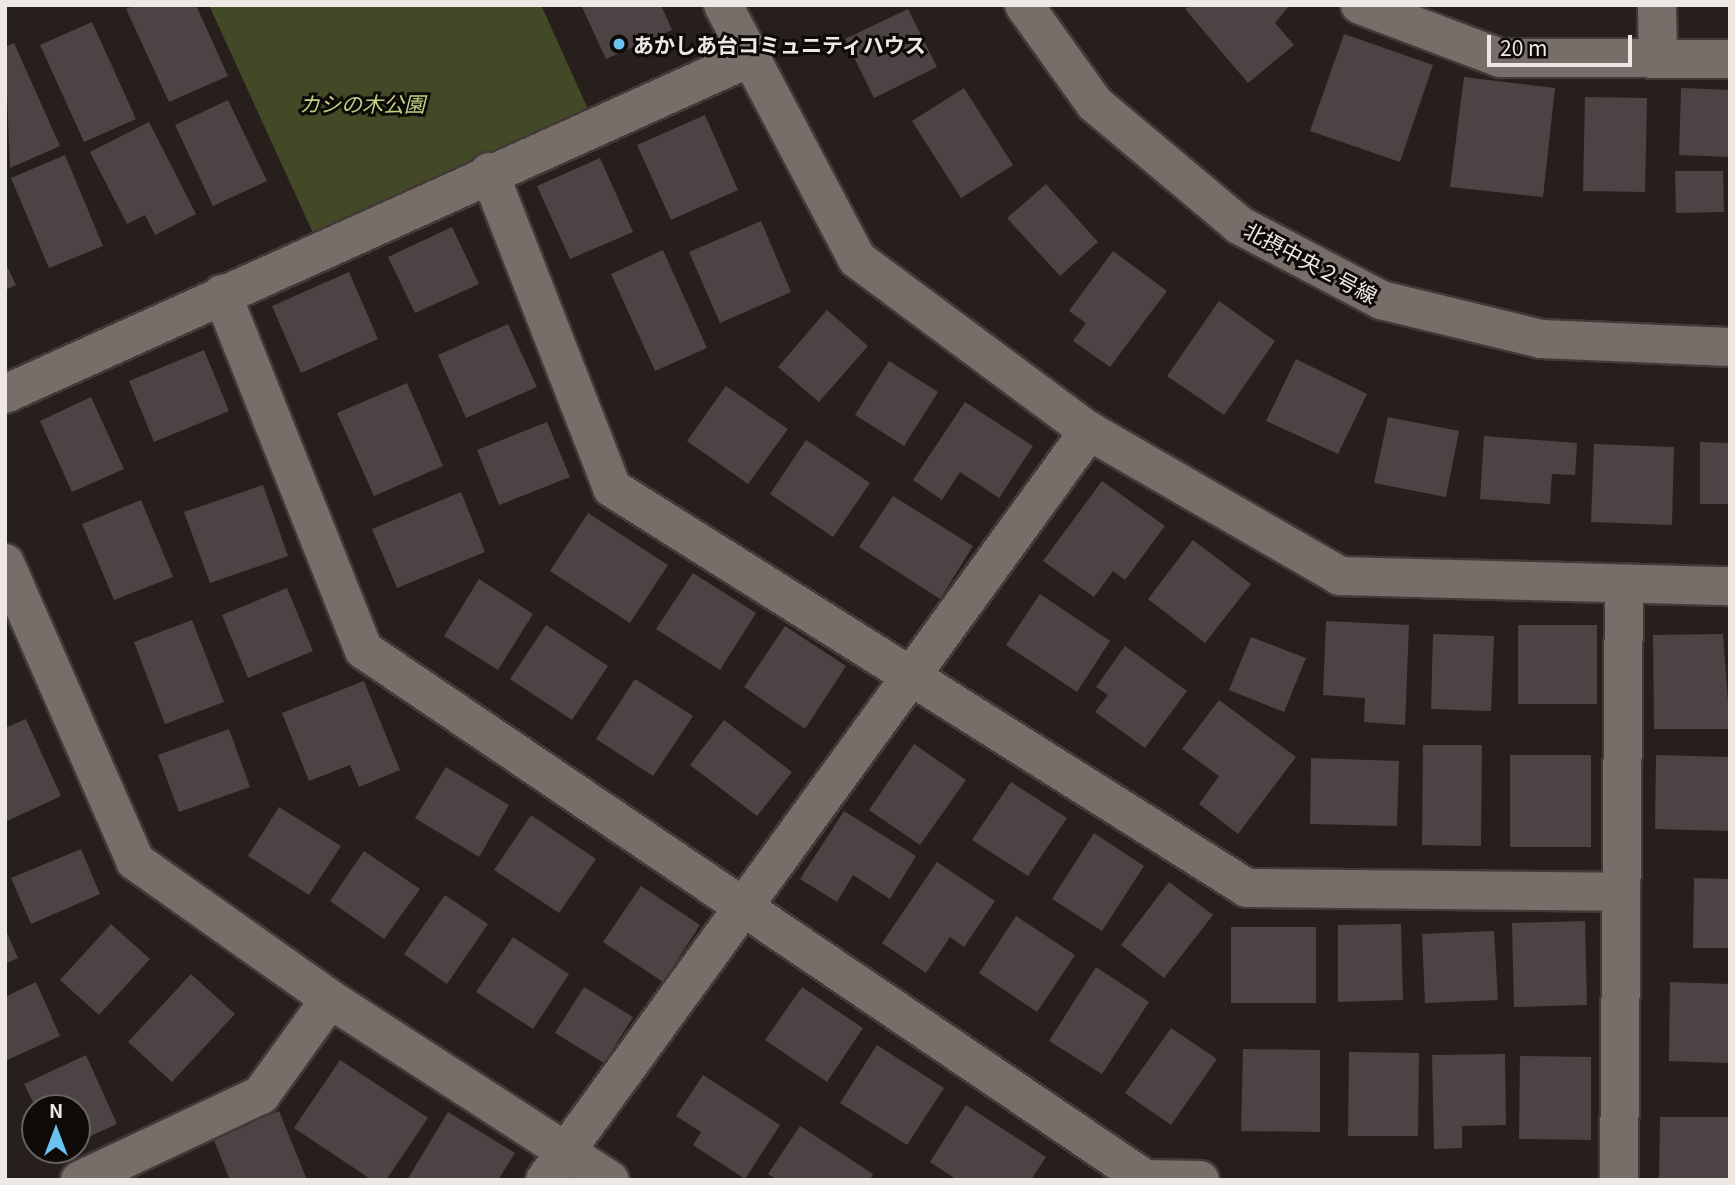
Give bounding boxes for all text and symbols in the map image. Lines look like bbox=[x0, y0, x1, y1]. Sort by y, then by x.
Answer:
scale bar bbox=[1490, 21, 1635, 65]
place label: あかしあ台コミュニティハウス bbox=[633, 31, 927, 57]
text: 20 m bbox=[1500, 32, 1547, 62]
marker: あかしあ台コミュニティハウス bbox=[611, 36, 627, 52]
park label: カシの木公園 bbox=[299, 90, 425, 116]
street label: 北摂中央２号線 bbox=[1240, 216, 1382, 308]
north arrow bbox=[21, 1094, 91, 1164]
text: N bbox=[49, 1096, 63, 1123]

